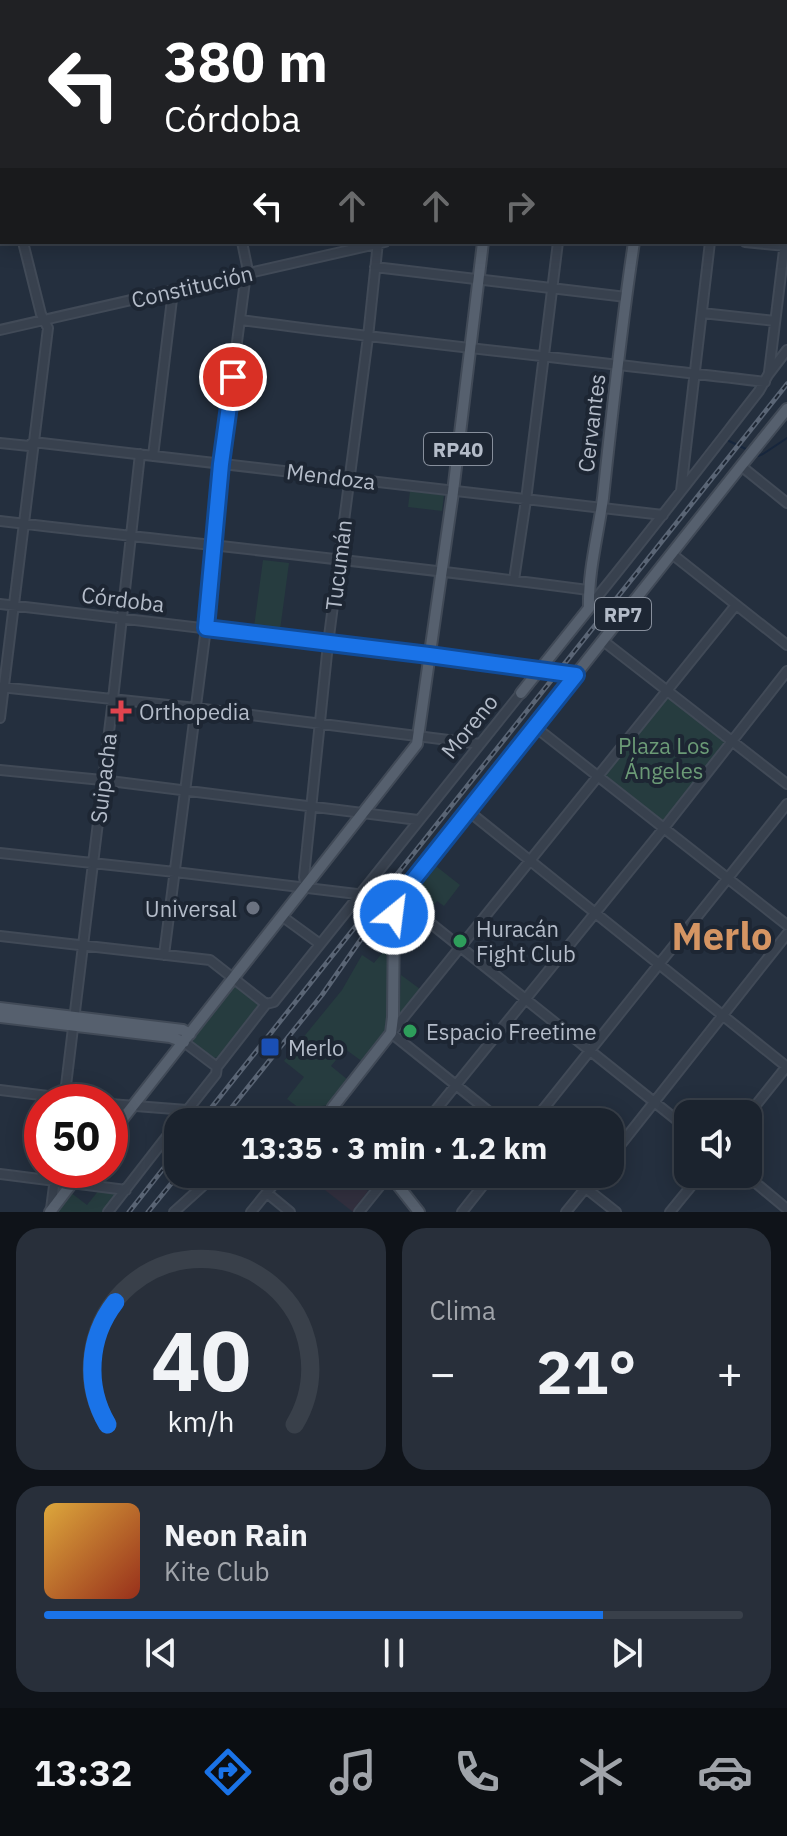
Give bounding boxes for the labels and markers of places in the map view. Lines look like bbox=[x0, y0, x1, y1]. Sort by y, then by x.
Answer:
pin bbox=[199, 343, 267, 411]
place label: Orthopedia bbox=[139, 697, 250, 726]
marker: Orthopedia bbox=[110, 700, 132, 722]
place label: Universal bbox=[145, 894, 237, 923]
marker: Universal bbox=[244, 899, 262, 917]
place label: Huracán Fight Club bbox=[476, 914, 576, 968]
marker: Huracán Fight Club bbox=[451, 932, 469, 950]
place label: Espacio Freetime bbox=[426, 1017, 597, 1046]
marker: Espacio Freetime bbox=[401, 1022, 419, 1040]
place label: Merlo bbox=[288, 1033, 344, 1062]
marker: Merlo bbox=[259, 1036, 281, 1058]

